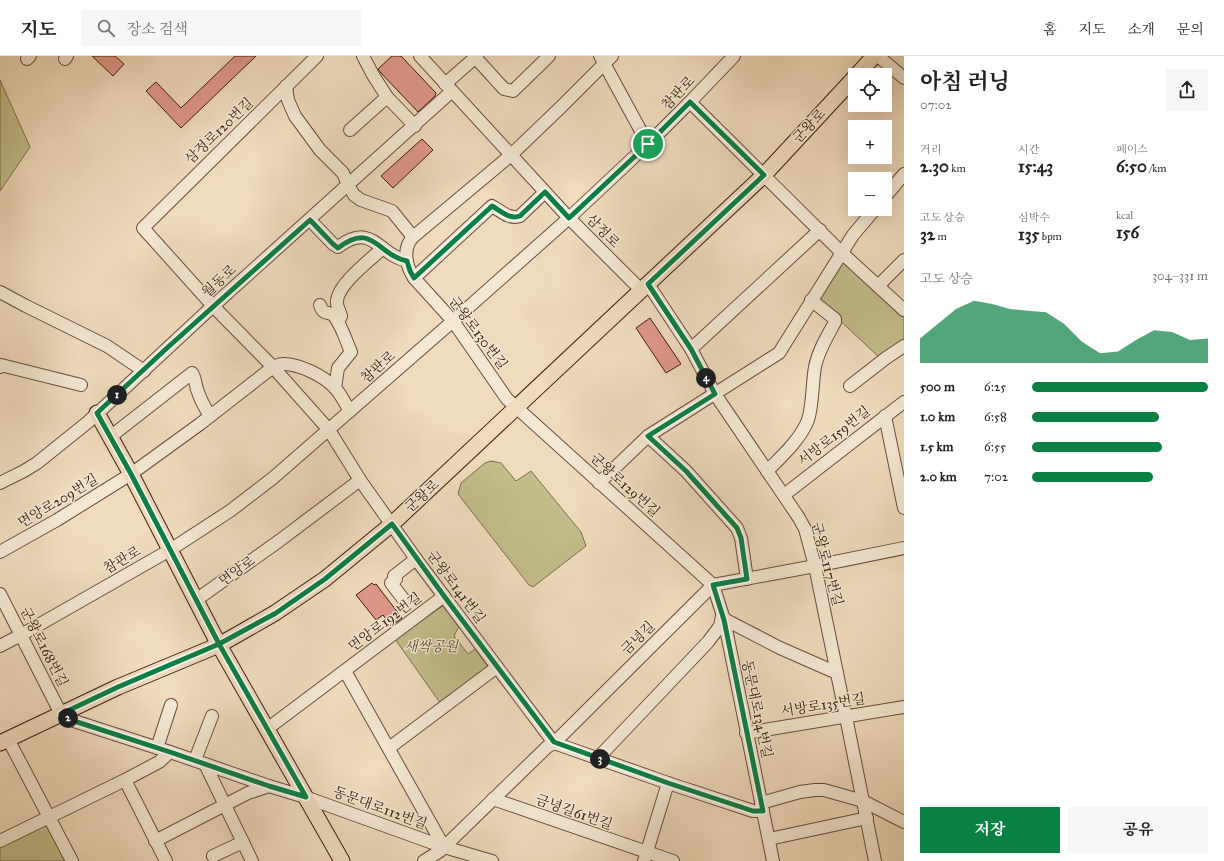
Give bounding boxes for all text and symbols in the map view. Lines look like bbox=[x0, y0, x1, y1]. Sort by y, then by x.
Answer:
search box bbox=[81, 10, 361, 46]
icon: search bbox=[95, 17, 117, 39]
text: 지도 bbox=[20, 18, 57, 41]
text: 장소 검색 bbox=[127, 20, 188, 38]
text: 홈 bbox=[1043, 21, 1057, 38]
text: 지도 bbox=[1079, 21, 1106, 38]
text: 소개 bbox=[1128, 21, 1155, 38]
text: 문의 bbox=[1177, 21, 1204, 38]
map controls bbox=[848, 68, 892, 216]
button: locate bbox=[848, 68, 892, 112]
text: 아침 러닝 bbox=[920, 68, 1010, 95]
button: share bbox=[1166, 69, 1208, 111]
street label: 참판로 bbox=[658, 72, 699, 113]
street label: 삼정로120번길 bbox=[181, 94, 257, 168]
text: 07:02 bbox=[920, 97, 952, 113]
street label: 군왕로 bbox=[789, 105, 829, 147]
button: + bbox=[848, 120, 892, 164]
pin bbox=[631, 127, 665, 161]
icon: arrive bbox=[637, 133, 659, 155]
text: 거리 bbox=[920, 143, 941, 156]
text: 시간 bbox=[1018, 143, 1039, 156]
text: 페이스 bbox=[1116, 143, 1148, 156]
text: 2.30 bbox=[920, 156, 949, 177]
text: 15:43 bbox=[1018, 156, 1053, 177]
text: 6:50 bbox=[1116, 156, 1147, 177]
text: km bbox=[949, 162, 966, 175]
text: /km bbox=[1147, 162, 1166, 175]
button: − bbox=[848, 172, 892, 216]
text: kcal bbox=[1116, 209, 1133, 222]
street label: 삼정로 bbox=[583, 211, 624, 252]
text: 고도 상승 bbox=[920, 211, 965, 224]
text: 심박수 bbox=[1018, 211, 1050, 224]
text: 156 bbox=[1116, 222, 1139, 243]
text: 32 bbox=[920, 224, 935, 245]
text: 135 bbox=[1018, 224, 1039, 245]
text: m bbox=[935, 230, 947, 243]
text: bpm bbox=[1039, 230, 1062, 243]
street label: 월동로 bbox=[198, 261, 240, 301]
text: 304–331 m bbox=[1152, 268, 1208, 284]
text: 고도 상승 bbox=[920, 271, 973, 287]
street label: 군왕로130번길 bbox=[445, 293, 511, 373]
street label: 참판로 bbox=[357, 347, 399, 387]
pin: 4 bbox=[696, 368, 716, 388]
text: 4 bbox=[703, 371, 709, 384]
text: 500 m bbox=[920, 379, 955, 395]
text: 6:25 bbox=[984, 379, 1006, 395]
pin: 1 bbox=[107, 385, 127, 405]
text: 1 bbox=[115, 388, 119, 401]
street label: 서방로159번길 bbox=[794, 402, 874, 470]
text: 1.0 km bbox=[920, 409, 955, 425]
text: 6:58 bbox=[984, 409, 1007, 425]
text: 1.5 km bbox=[920, 439, 953, 455]
text: 6:55 bbox=[984, 439, 1006, 455]
street label: 군왕로129번길 bbox=[587, 449, 663, 521]
text: 2.0 km bbox=[920, 469, 957, 485]
text: 7:02 bbox=[984, 469, 1008, 485]
street label: 면앙로209번길 bbox=[15, 470, 101, 532]
street label: 군왕로 bbox=[401, 476, 443, 516]
street label: 군왕로117번길 bbox=[808, 520, 846, 608]
street label: 참판로 bbox=[100, 542, 144, 578]
street label: 군왕로141번길 bbox=[423, 547, 489, 627]
street label: 면앙로 bbox=[216, 552, 259, 590]
street label: 면앙로192번길 bbox=[345, 589, 425, 655]
street label: 군왕로168번길 bbox=[17, 604, 71, 690]
street label: 금녕길 bbox=[618, 618, 658, 658]
park label: 새싹공원 bbox=[404, 638, 460, 655]
street label: 동문대로134번길 bbox=[738, 658, 776, 760]
street label: 서방로135번길 bbox=[780, 690, 866, 720]
pin: 2 bbox=[58, 708, 78, 728]
text: 2 bbox=[65, 711, 71, 724]
pin: 3 bbox=[590, 749, 610, 769]
text: 3 bbox=[598, 752, 602, 765]
street label: 동문대로112번길 bbox=[331, 783, 429, 833]
street label: 금녕길61번길 bbox=[533, 791, 615, 833]
button: 저장 bbox=[920, 807, 1060, 853]
button: 공유 bbox=[1068, 807, 1208, 853]

